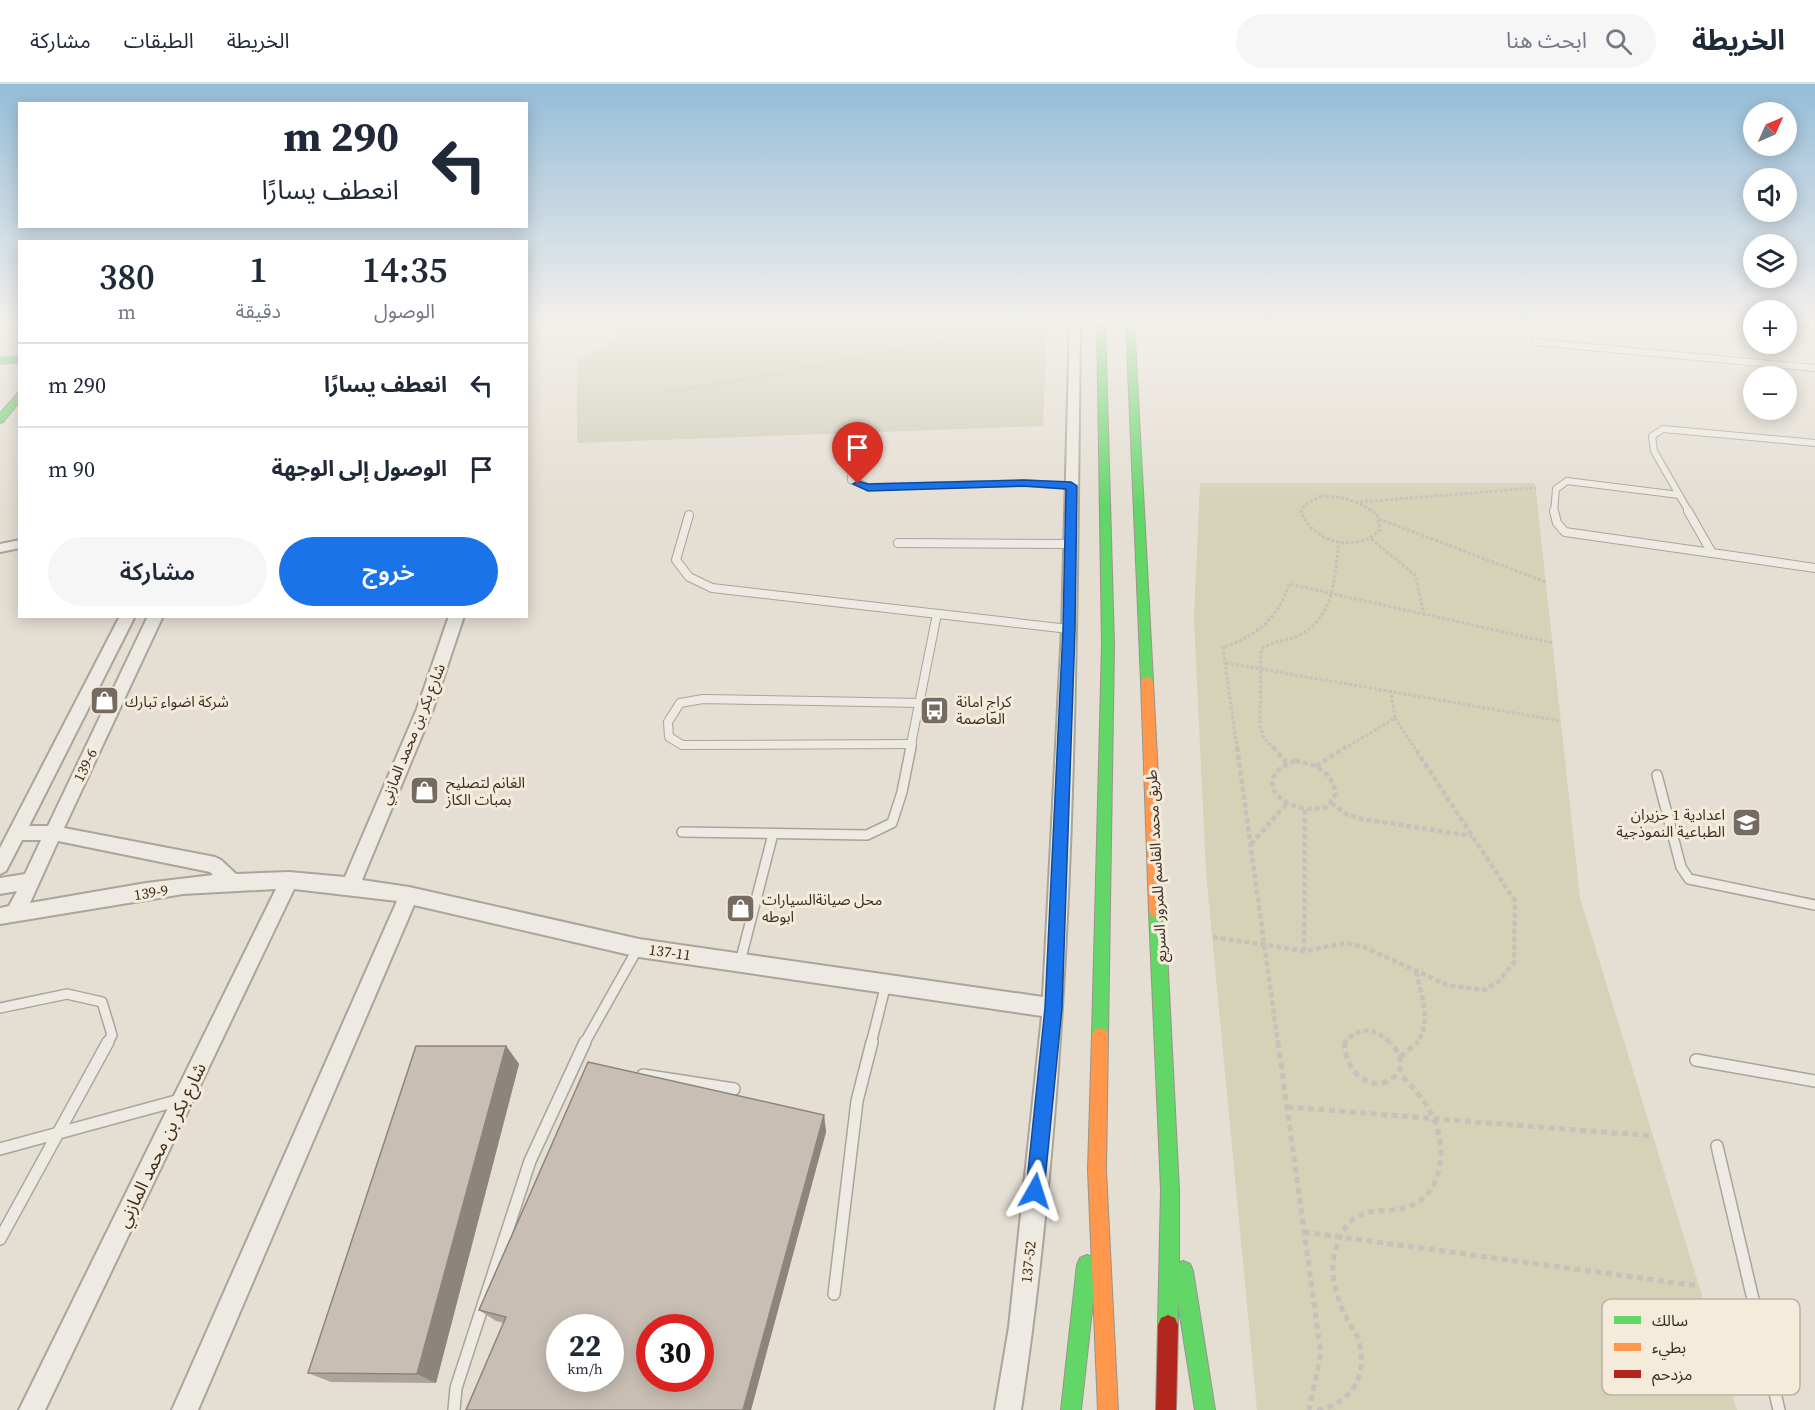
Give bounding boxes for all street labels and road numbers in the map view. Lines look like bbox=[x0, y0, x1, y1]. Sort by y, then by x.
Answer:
street label: شارع بكر بن محمد المازني bbox=[374, 660, 452, 808]
street label: 139-6 bbox=[68, 745, 102, 785]
street label: طريق محمد القاسم للمرور السريع bbox=[1140, 769, 1174, 963]
street label: 139-9 bbox=[132, 879, 170, 905]
street label: 137-11 bbox=[648, 939, 692, 965]
street label: شارع بكر بن محمد المازني bbox=[110, 1058, 214, 1233]
street label: 137-52 bbox=[1015, 1240, 1041, 1284]

